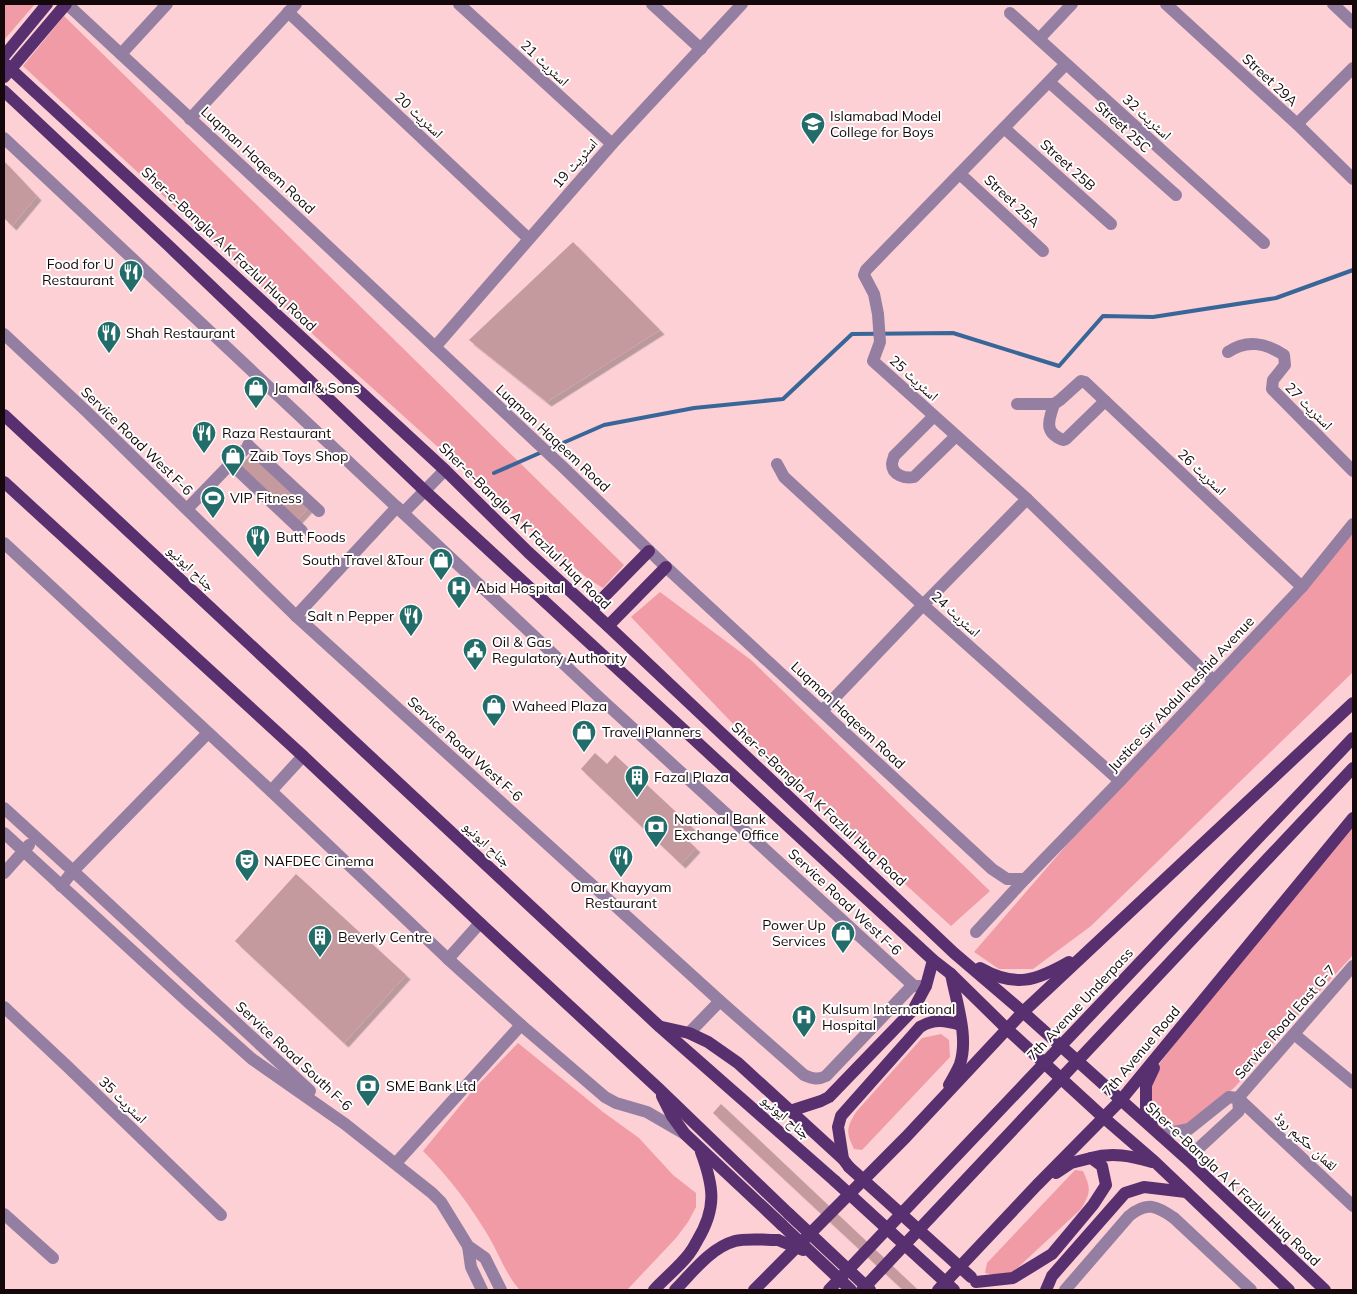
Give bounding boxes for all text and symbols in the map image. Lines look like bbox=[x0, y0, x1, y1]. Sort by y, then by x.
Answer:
street label: اسٹریٹ 21 bbox=[517, 36, 573, 90]
street label: Street 29A bbox=[1238, 50, 1302, 111]
street label: اسٹریٹ 20 bbox=[391, 88, 447, 142]
street label: اسٹریٹ 32 bbox=[1119, 90, 1175, 144]
street label: Street 25C bbox=[1091, 97, 1155, 157]
street label: Luqman Haqeem Road bbox=[197, 102, 319, 218]
place label: Islamabad Model College for Boys bbox=[830, 107, 941, 141]
school or university icon: Islamabad Model College for Boys bbox=[800, 111, 826, 145]
street label: اسٹریٹ 19 bbox=[549, 134, 601, 192]
street label: Street 25B bbox=[1036, 135, 1100, 195]
street label: Sher-e-Bangla A K Fazlul Huq Road bbox=[138, 163, 320, 335]
street label: Street 25A bbox=[980, 171, 1044, 232]
place label: Food for U Restaurant bbox=[42, 255, 114, 289]
restaurant icon: Food for U Restaurant bbox=[118, 259, 144, 293]
restaurant icon: Shah Restaurant bbox=[96, 320, 122, 354]
place label: Shah Restaurant bbox=[126, 324, 235, 342]
street label: اسٹریٹ 25 bbox=[886, 351, 942, 405]
shop icon: Jamal & Sons bbox=[243, 375, 269, 409]
street label: اسٹریٹ 27 bbox=[1281, 378, 1337, 434]
place label: Jamal & Sons bbox=[274, 379, 360, 397]
street label: Luqman Haqeem Road bbox=[492, 380, 614, 496]
street label: Service Road West F-6 bbox=[77, 383, 197, 499]
restaurant icon: Raza Restaurant bbox=[191, 420, 217, 454]
place label: Raza Restaurant bbox=[222, 424, 331, 442]
street label: Sher-e-Bangla A K Fazlul Huq Road bbox=[435, 439, 615, 613]
shop icon: Zaib Toys Shop bbox=[220, 443, 246, 477]
street label: اسٹریٹ 26 bbox=[1174, 445, 1230, 499]
place label: Zaib Toys Shop bbox=[250, 447, 348, 465]
sports icon: VIP Fitness bbox=[200, 485, 226, 519]
place label: VIP Fitness bbox=[230, 489, 302, 507]
restaurant icon: Butt Foods bbox=[245, 524, 271, 558]
place label: Butt Foods bbox=[276, 528, 346, 546]
street label: جناح ایونیو bbox=[163, 541, 219, 596]
shop icon: South Travel &Tour bbox=[428, 547, 454, 581]
place label: South Travel &Tour bbox=[302, 551, 425, 569]
hospital icon: Abid Hospital bbox=[446, 575, 472, 609]
place label: Abid Hospital bbox=[476, 579, 564, 597]
street label: اسٹریٹ 24 bbox=[928, 587, 984, 641]
restaurant icon: Salt n Pepper bbox=[398, 603, 424, 637]
place label: Salt n Pepper bbox=[307, 607, 395, 625]
street label: Justice Sir Abdul Rashid Avenue bbox=[1104, 612, 1258, 776]
place label: Oil & Gas Regulatory Authority bbox=[492, 633, 628, 667]
public building icon: Oil & Gas Regulatory Authority bbox=[462, 637, 488, 671]
street label: Luqman Haqeem Road bbox=[787, 657, 909, 773]
street label: Service Road West F-6 bbox=[404, 693, 526, 805]
shop icon: Waheed Plaza bbox=[481, 693, 507, 727]
place label: Waheed Plaza bbox=[512, 697, 607, 715]
street label: Sher-e-Bangla A K Fazlul Huq Road bbox=[728, 718, 910, 890]
shop icon: Travel Planners bbox=[571, 719, 597, 753]
place label: Travel Planners bbox=[602, 723, 702, 741]
building icon: Fazal Plaza bbox=[624, 764, 650, 798]
place label: Fazal Plaza bbox=[654, 768, 729, 786]
place label: National Bank Exchange Office bbox=[674, 810, 779, 844]
bank icon: National Bank Exchange Office bbox=[643, 814, 669, 848]
street label: جناح ایونیو bbox=[459, 817, 515, 872]
restaurant icon: Omar Khayyam Restaurant bbox=[608, 844, 634, 878]
street label: Service Road West F-6 bbox=[785, 845, 905, 959]
theatre icon: NAFDEC Cinema bbox=[234, 848, 260, 882]
place label: NAFDEC Cinema bbox=[264, 852, 374, 870]
place label: Omar Khayyam Restaurant bbox=[570, 878, 672, 912]
place label: Power Up Services bbox=[762, 916, 826, 950]
shop icon: Power Up Services bbox=[830, 920, 856, 954]
building icon: Beverly Centre bbox=[307, 924, 333, 958]
place label: Beverly Centre bbox=[338, 928, 432, 946]
street label: 7th Avenue Underpass bbox=[1023, 944, 1137, 1064]
street label: Service Road East G-7 bbox=[1231, 961, 1339, 1083]
street label: Service Road South F-6 bbox=[232, 997, 356, 1115]
place label: Kulsum International Hospital bbox=[822, 1000, 955, 1034]
street label: 7th Avenue Road bbox=[1098, 1002, 1184, 1100]
hospital icon: Kulsum International Hospital bbox=[791, 1004, 817, 1038]
street label: اسٹریٹ 35 bbox=[95, 1073, 151, 1127]
bank icon: SME Bank Ltd bbox=[355, 1073, 381, 1107]
place label: SME Bank Ltd bbox=[386, 1077, 476, 1095]
street label: جناح ایونیو bbox=[757, 1091, 814, 1144]
street label: Sher-e-Bangla A K Fazlul Huq Road bbox=[1142, 1098, 1324, 1270]
street label: لقمان حکیم روڈ bbox=[1270, 1108, 1341, 1175]

